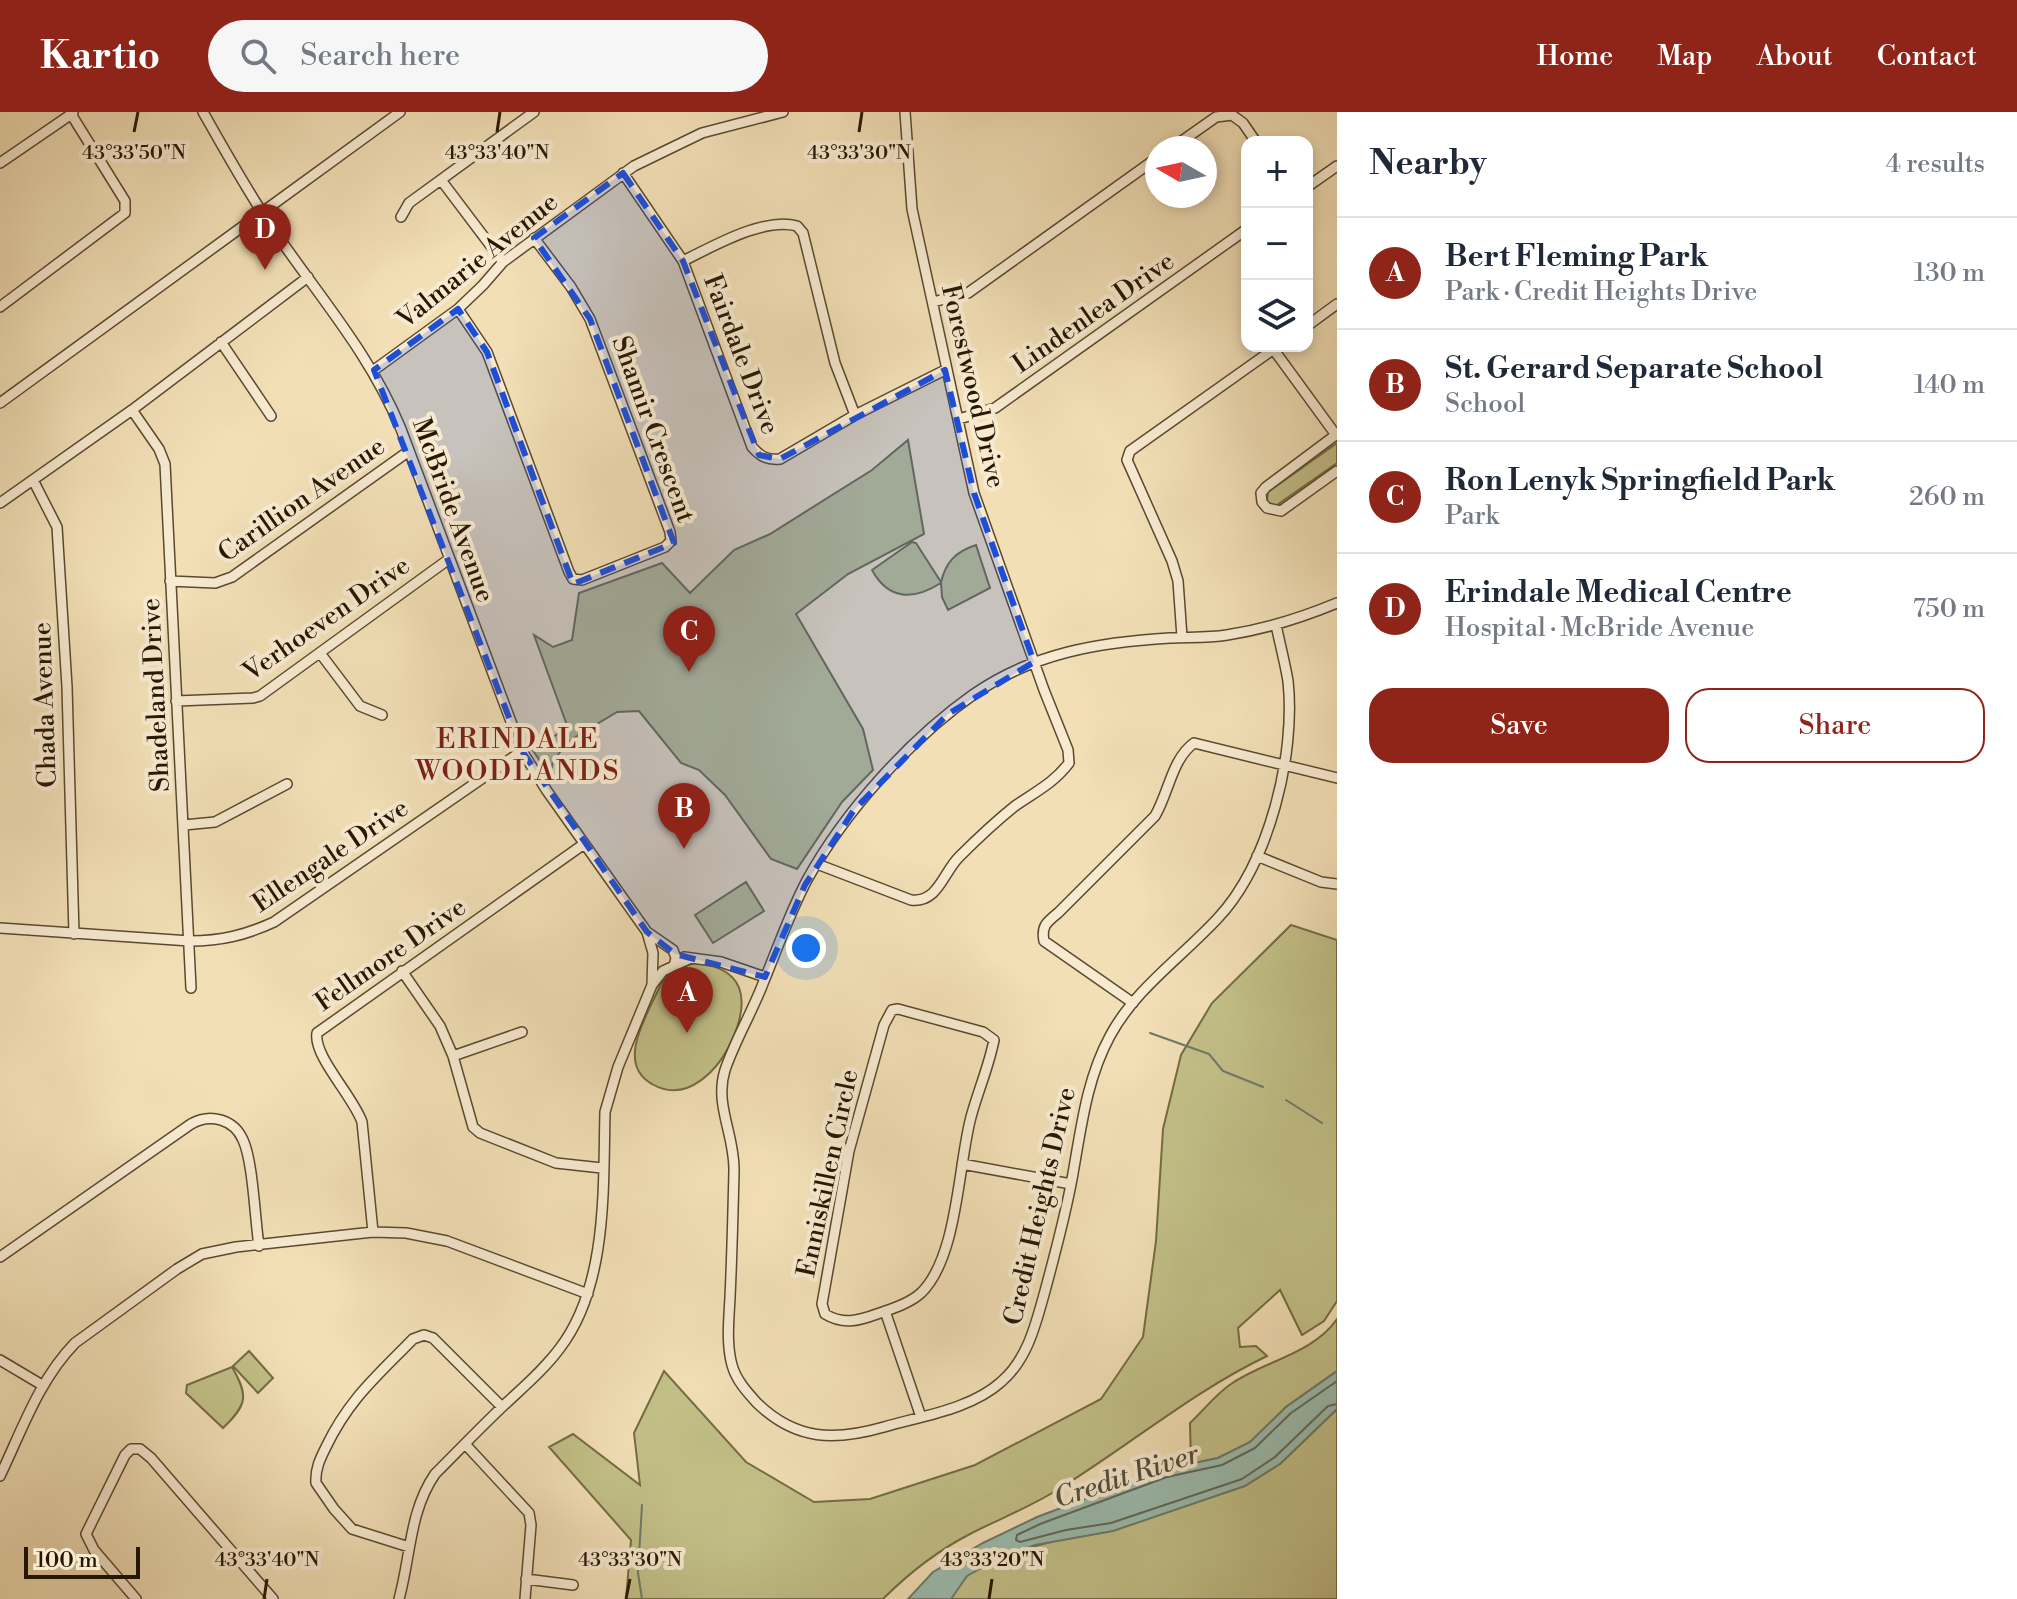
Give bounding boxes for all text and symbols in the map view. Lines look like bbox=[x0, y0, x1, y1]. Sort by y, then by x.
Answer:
search box bbox=[208, 20, 768, 92]
text: Kartio bbox=[40, 33, 160, 80]
icon: search bbox=[236, 34, 280, 78]
text: Search here bbox=[300, 37, 460, 75]
text: Home bbox=[1537, 39, 1613, 74]
text: Map bbox=[1657, 39, 1712, 74]
text: About bbox=[1756, 39, 1833, 74]
text: Contact bbox=[1877, 39, 1977, 74]
north arrow bbox=[1145, 136, 1217, 208]
map controls bbox=[1241, 136, 1313, 352]
button: + bbox=[1241, 136, 1313, 208]
text: 43°33'50"N bbox=[82, 141, 186, 166]
text: 43°33'40"N bbox=[445, 141, 549, 166]
text: 43°33'30"N bbox=[807, 141, 911, 166]
text: Nearby bbox=[1369, 143, 1487, 185]
text: 4 results bbox=[1886, 148, 1985, 180]
street label: Valmarie Avenue bbox=[390, 186, 565, 336]
pin: D bbox=[239, 204, 291, 270]
button: − bbox=[1241, 208, 1313, 280]
text: Bert Fleming Park bbox=[1445, 238, 1708, 276]
street label: Lindenlea Drive bbox=[1006, 245, 1181, 380]
text: A bbox=[1386, 257, 1404, 289]
text: 130 m bbox=[1914, 257, 1985, 289]
street label: Fairdale Drive bbox=[696, 270, 786, 439]
text: Park · Credit Heights Drive bbox=[1445, 276, 1757, 308]
button: layers bbox=[1241, 280, 1313, 352]
street label: Forestwood Drive bbox=[934, 281, 1012, 491]
street label: Shamir Crescent bbox=[605, 332, 702, 527]
text: St. Gerard Separate School bbox=[1445, 350, 1823, 388]
text: B bbox=[1385, 369, 1405, 401]
text: 140 m bbox=[1914, 369, 1985, 401]
text: School bbox=[1445, 388, 1525, 420]
street label: McBride Avenue bbox=[405, 414, 501, 607]
street label: Carillion Avenue bbox=[212, 430, 391, 569]
text: Ron Lenyk Springfield Park bbox=[1445, 462, 1835, 500]
text: C bbox=[1386, 481, 1404, 513]
text: 260 m bbox=[1909, 481, 1985, 513]
text: Park bbox=[1445, 500, 1499, 532]
street label: Verhoeven Drive bbox=[236, 549, 416, 689]
text: Erindale Medical Centre bbox=[1445, 574, 1792, 612]
text: D bbox=[1385, 593, 1405, 625]
text: 750 m bbox=[1913, 593, 1985, 625]
street label: Shadeland Drive bbox=[135, 597, 177, 793]
pin: C bbox=[663, 606, 715, 672]
text: Hospital · McBride Avenue bbox=[1445, 612, 1754, 644]
street label: Chada Avenue bbox=[26, 622, 64, 788]
button: Save bbox=[1369, 688, 1669, 763]
button: Share bbox=[1685, 688, 1985, 763]
district label: ERINDALE WOODLANDS bbox=[414, 722, 621, 789]
pin: B bbox=[658, 783, 710, 849]
street label: Ellengale Drive bbox=[247, 792, 415, 920]
street label: Fellmore Drive bbox=[309, 891, 472, 1019]
your location bbox=[786, 928, 826, 968]
pin: A bbox=[661, 967, 713, 1033]
street label: Enniskillen Circle bbox=[790, 1066, 866, 1280]
street label: Credit Heights Drive bbox=[997, 1084, 1083, 1328]
water label: Credit River bbox=[1050, 1436, 1204, 1516]
scale bar bbox=[24, 1543, 140, 1579]
text: 100 m bbox=[36, 1547, 98, 1574]
text: 43°33'40"N bbox=[215, 1548, 319, 1573]
text: 43°33'30"N bbox=[578, 1548, 682, 1573]
text: 43°33'20"N bbox=[940, 1548, 1044, 1573]

